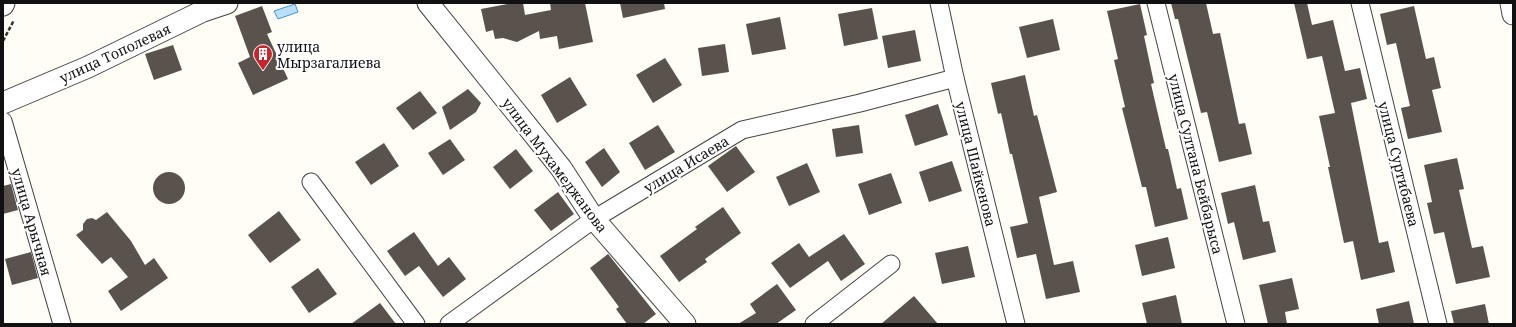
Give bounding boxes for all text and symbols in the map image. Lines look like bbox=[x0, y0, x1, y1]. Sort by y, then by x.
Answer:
street label: улица Тополевая bbox=[56, 19, 174, 87]
place label: улица Мырзагалиева bbox=[277, 37, 381, 72]
building icon: улица Мырзагалиева bbox=[252, 43, 274, 71]
street label: улица Султана Бейбарыса bbox=[1164, 72, 1228, 256]
street label: улица Мухамеджанова bbox=[498, 94, 612, 236]
street label: улица Шайкенова bbox=[951, 99, 1001, 229]
street label: улица Суртибаева bbox=[1374, 99, 1424, 229]
street label: улица Исаева bbox=[640, 131, 732, 197]
street label: улица Арычная bbox=[8, 166, 56, 278]

